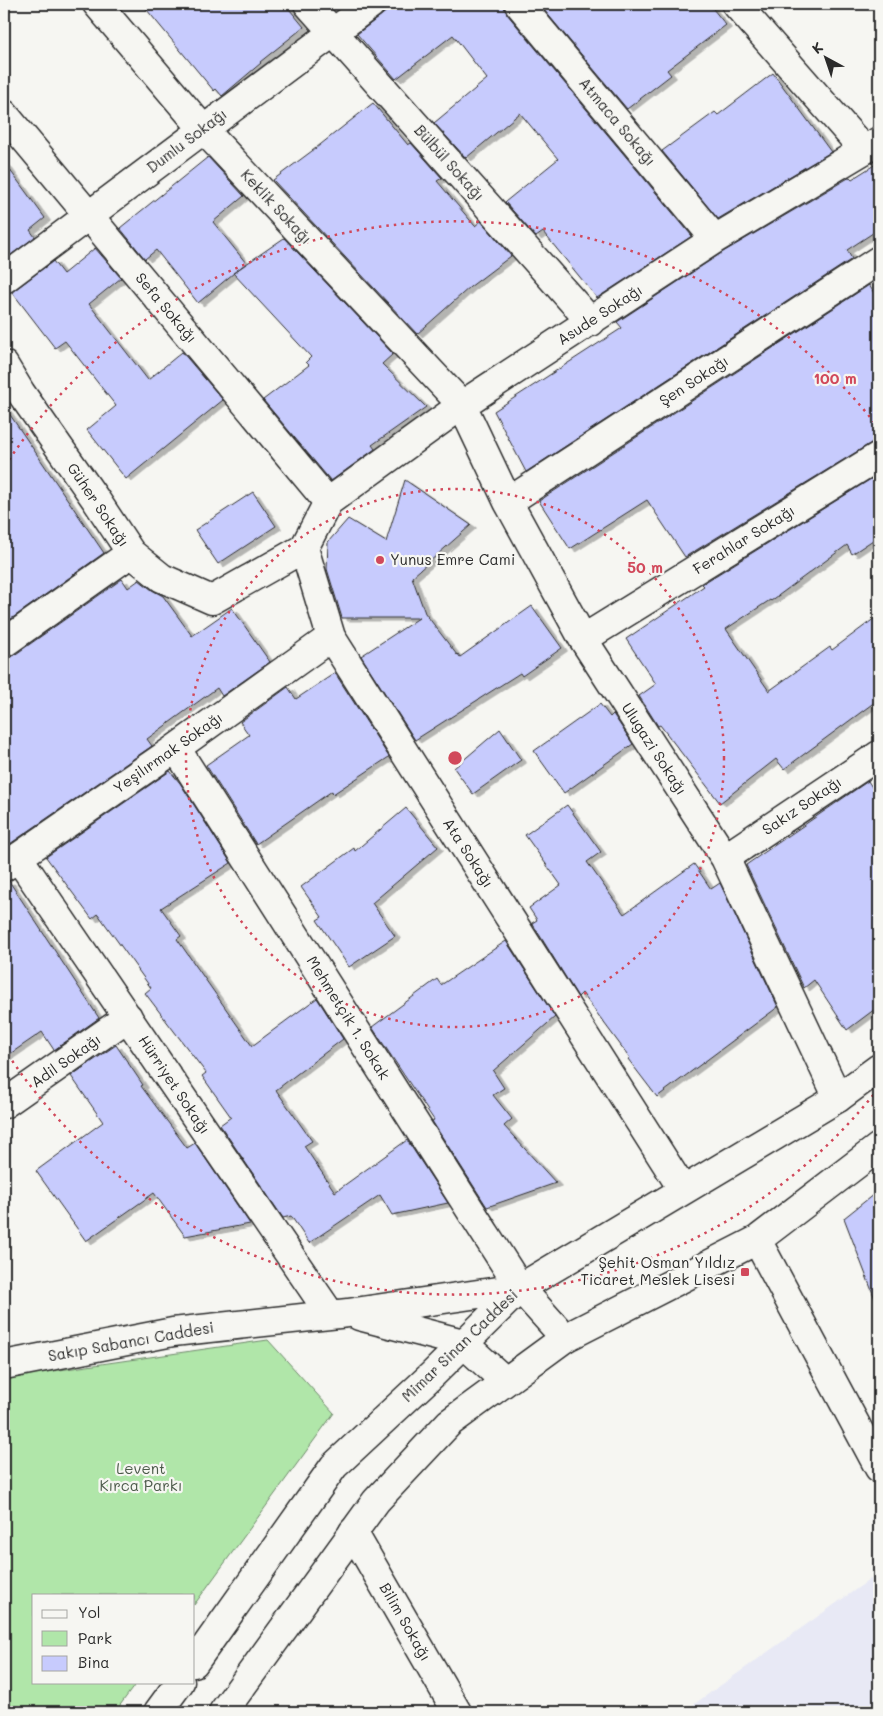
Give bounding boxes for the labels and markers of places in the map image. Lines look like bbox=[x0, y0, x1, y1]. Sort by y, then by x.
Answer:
place label: Yunus Emre Cami bbox=[390, 549, 515, 569]
marker: Yunus Emre Cami bbox=[374, 554, 386, 566]
centre of rings bbox=[446, 749, 464, 767]
place label: Şehit Osman Yıldız Ticaret Meslek Lisesi bbox=[580, 1252, 735, 1289]
marker: Şehit Osman Yıldız Ticaret Meslek Lisesi bbox=[739, 1266, 751, 1278]

